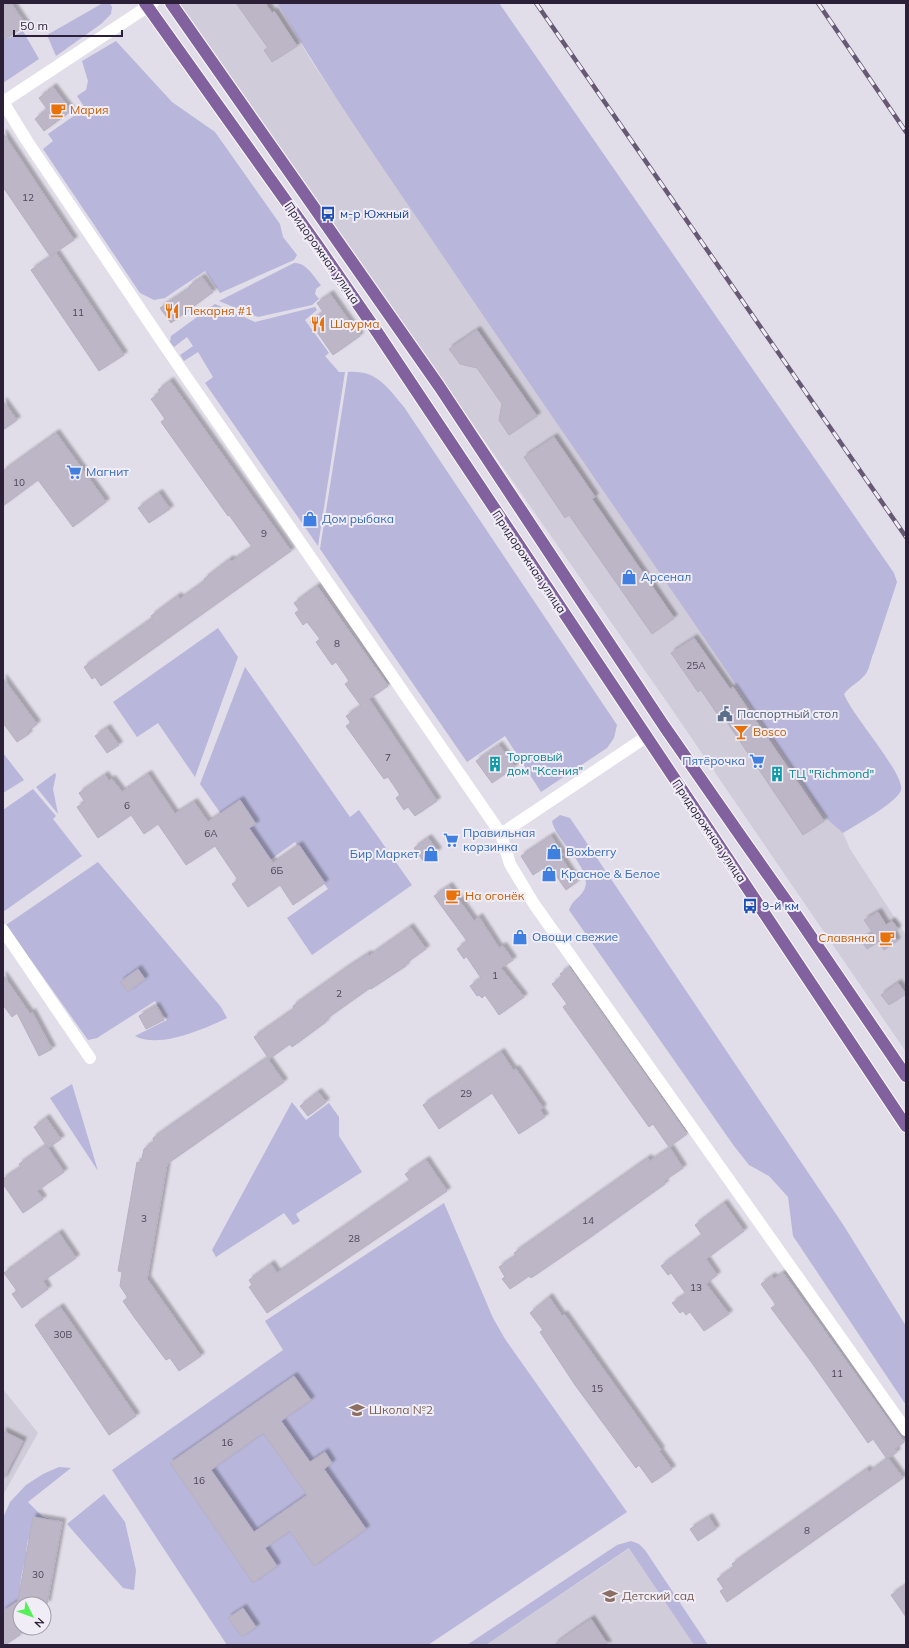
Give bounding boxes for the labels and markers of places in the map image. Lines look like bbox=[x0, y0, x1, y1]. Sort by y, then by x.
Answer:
cafe icon: Мария bbox=[49, 101, 67, 119]
place label: Мария bbox=[70, 102, 109, 117]
bus stop icon: м-р Южный bbox=[319, 205, 337, 223]
place label: м-р Южный bbox=[340, 206, 409, 221]
restaurant icon: Пекарня #1 bbox=[163, 302, 181, 320]
place label: Пекарня #1 bbox=[184, 303, 252, 318]
restaurant icon: Шаурма bbox=[309, 315, 327, 333]
place label: Шаурма bbox=[330, 316, 380, 331]
supermarket icon: Магнит bbox=[65, 463, 83, 481]
place label: Магнит bbox=[86, 464, 129, 479]
shop icon: Дом рыбака bbox=[301, 510, 319, 528]
place label: Дом рыбака bbox=[322, 511, 394, 526]
shop icon: Арсенал bbox=[620, 568, 638, 586]
place label: Арсенал bbox=[641, 569, 691, 584]
public building icon: Паспортный стол bbox=[716, 705, 734, 723]
place label: Паспортный стол bbox=[737, 706, 838, 721]
bar icon: Bosco bbox=[732, 723, 750, 741]
place label: Bosco bbox=[753, 724, 787, 739]
place label: Торговый дом "Ксения" bbox=[507, 749, 583, 778]
supermarket icon: Пятёрочка bbox=[748, 752, 766, 770]
place label: Пятёрочка bbox=[682, 753, 745, 768]
building icon: Торговый дом "Ксения" bbox=[486, 755, 504, 773]
building icon: ТЦ "Richmond" bbox=[768, 765, 786, 783]
place label: ТЦ "Richmond" bbox=[789, 766, 874, 781]
place label: Правильная корзинка bbox=[463, 825, 535, 854]
supermarket icon: Правильная корзинка bbox=[442, 831, 460, 849]
shop icon: Boxberry bbox=[545, 843, 563, 861]
place label: Boxberry bbox=[566, 844, 617, 859]
shop icon: Бир Маркет bbox=[422, 845, 440, 863]
place label: Бир Маркет bbox=[350, 846, 420, 861]
shop icon: Красное & Белое bbox=[540, 865, 558, 883]
place label: Красное & Белое bbox=[561, 866, 660, 881]
cafe icon: На огонёк bbox=[444, 887, 462, 905]
place label: На огонёк bbox=[465, 888, 525, 903]
bus stop icon: 9-й км bbox=[741, 897, 759, 915]
place label: 9-й км bbox=[762, 898, 799, 913]
shop icon: Овощи свежие bbox=[511, 928, 529, 946]
place label: Овощи свежие bbox=[532, 929, 619, 944]
cafe icon: Славянка bbox=[878, 929, 896, 947]
place label: Славянка bbox=[818, 930, 875, 945]
school or university icon: Школа №2 bbox=[348, 1401, 366, 1419]
place label: Школа №2 bbox=[369, 1402, 433, 1417]
school or university icon: Детский сад bbox=[601, 1587, 619, 1605]
place label: Детский сад bbox=[622, 1588, 694, 1603]

